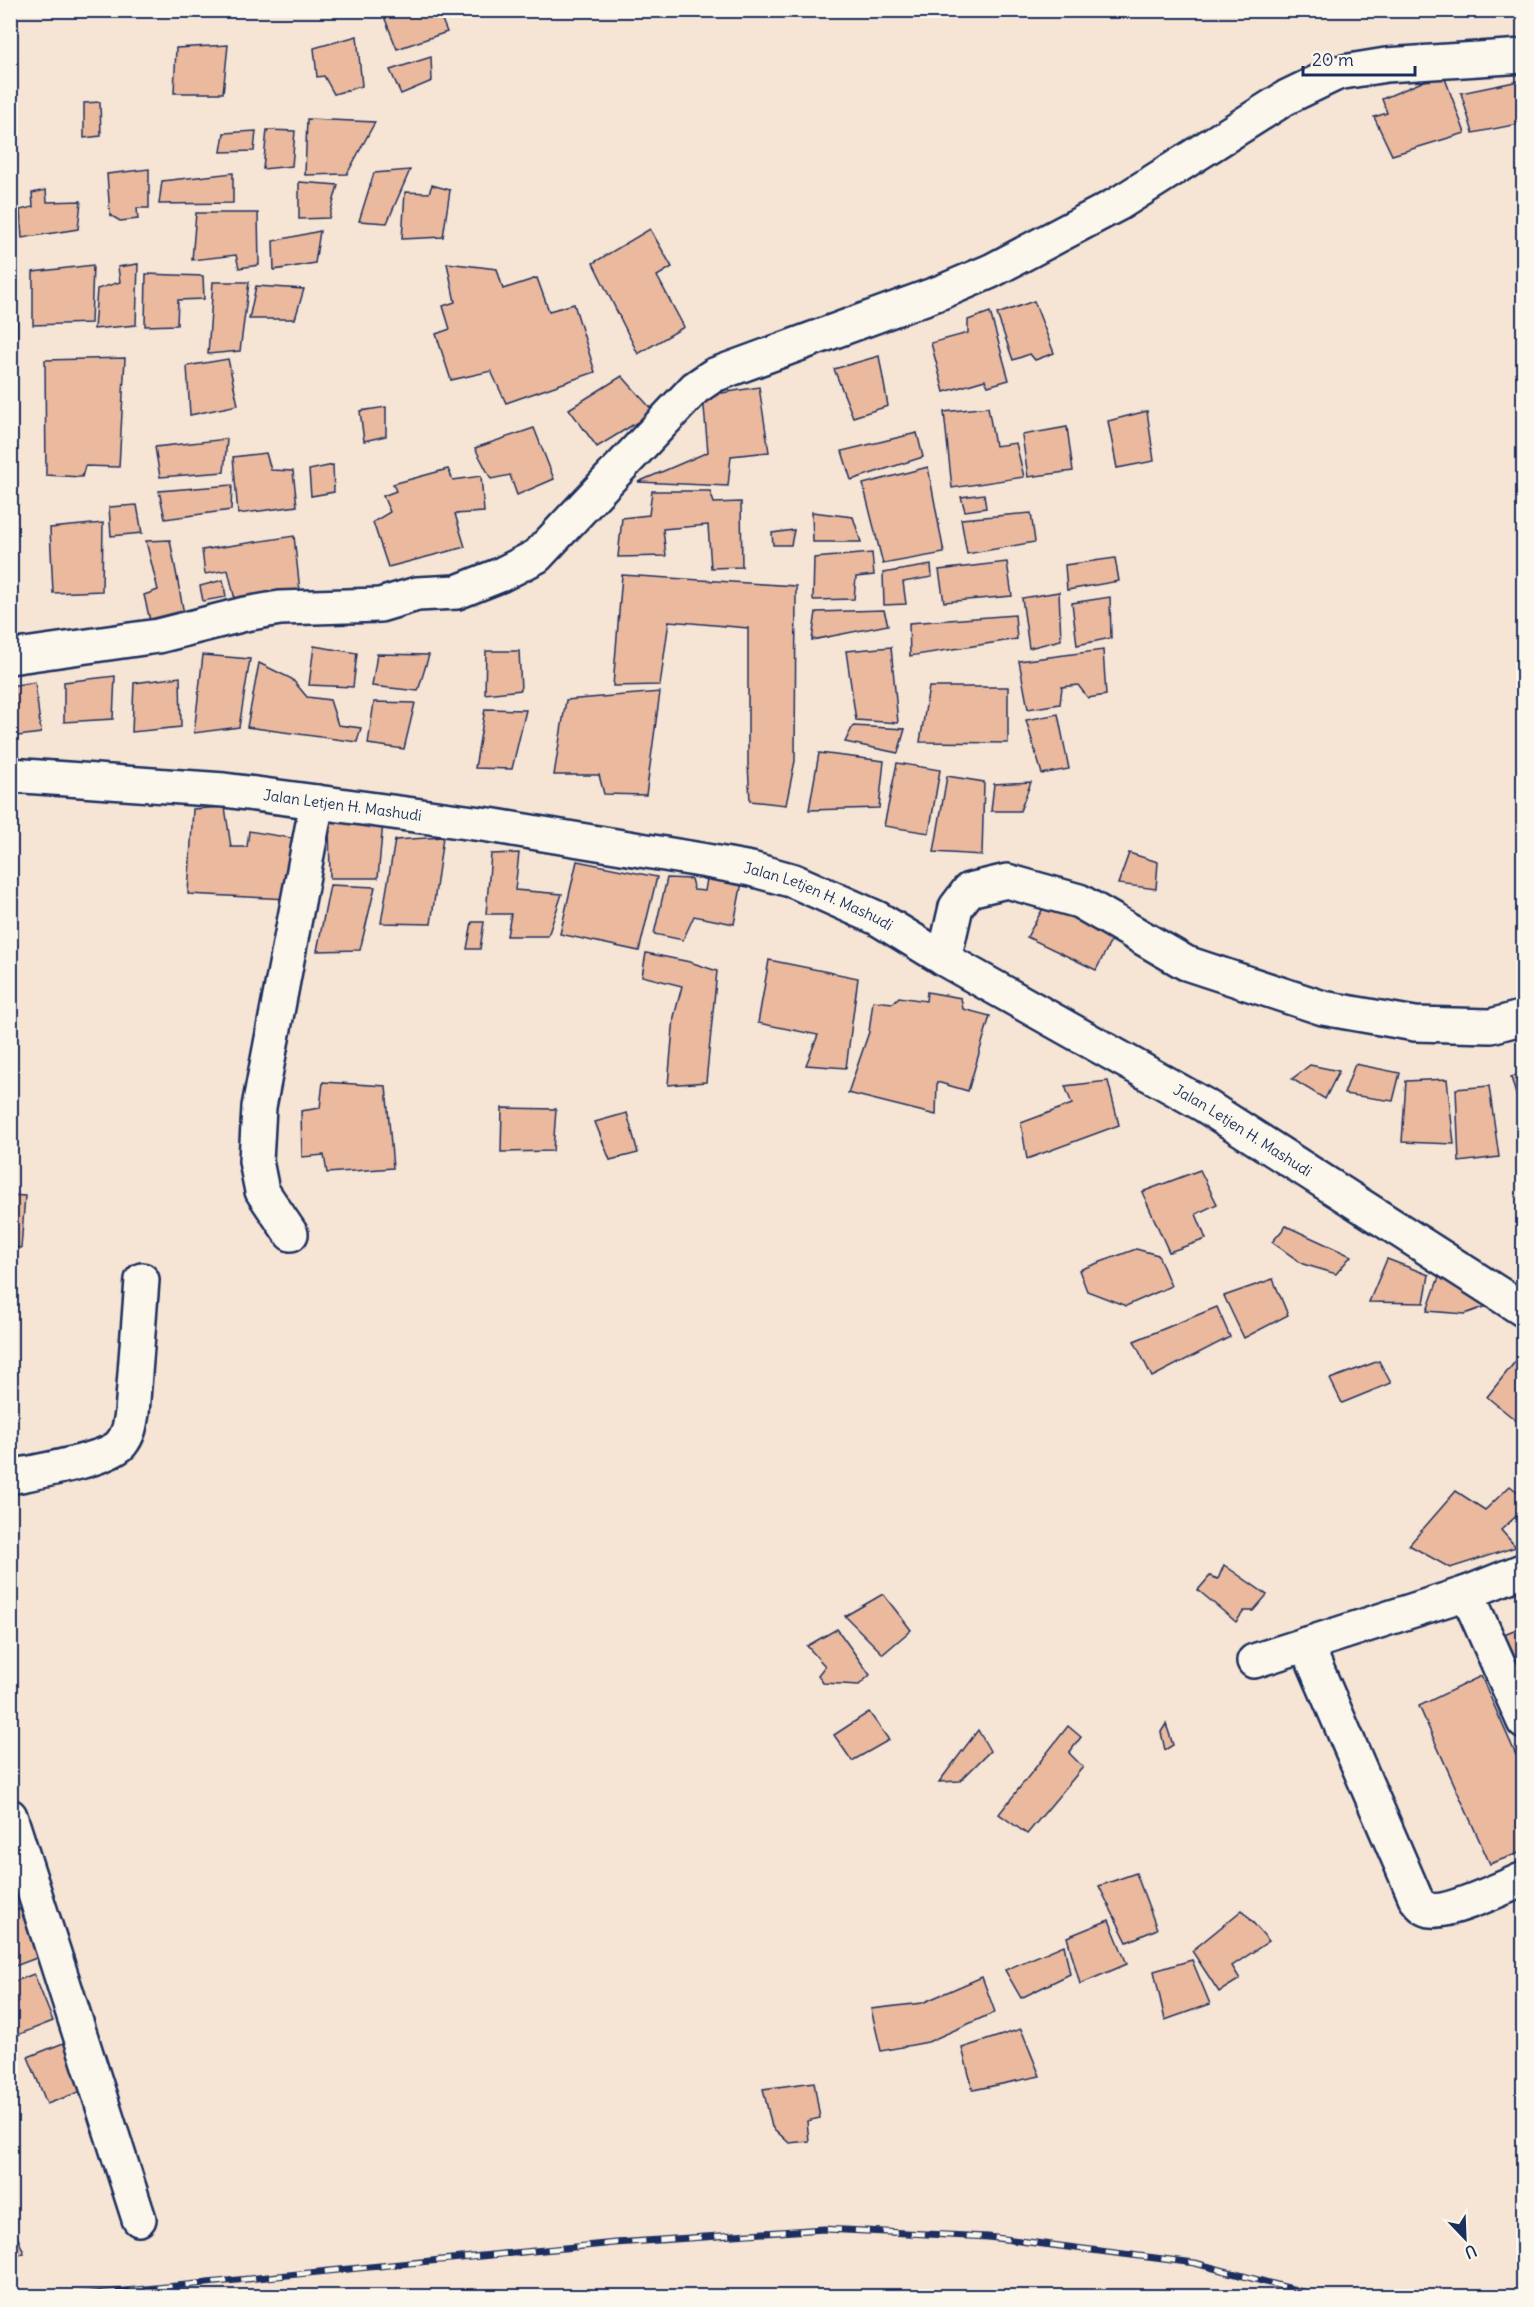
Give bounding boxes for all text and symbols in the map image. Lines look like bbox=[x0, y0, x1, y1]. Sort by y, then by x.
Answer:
scale bar bbox=[1303, 39, 1416, 77]
text: 20 m bbox=[1312, 48, 1354, 71]
street label: Jalan Letjen H. Mashudi bbox=[262, 785, 423, 825]
street label: Jalan Letjen H. Mashudi bbox=[742, 858, 896, 934]
street label: Jalan Letjen H. Mashudi bbox=[1170, 1080, 1315, 1181]
north arrow bbox=[1435, 2208, 1495, 2268]
text: U bbox=[1462, 2240, 1480, 2263]

